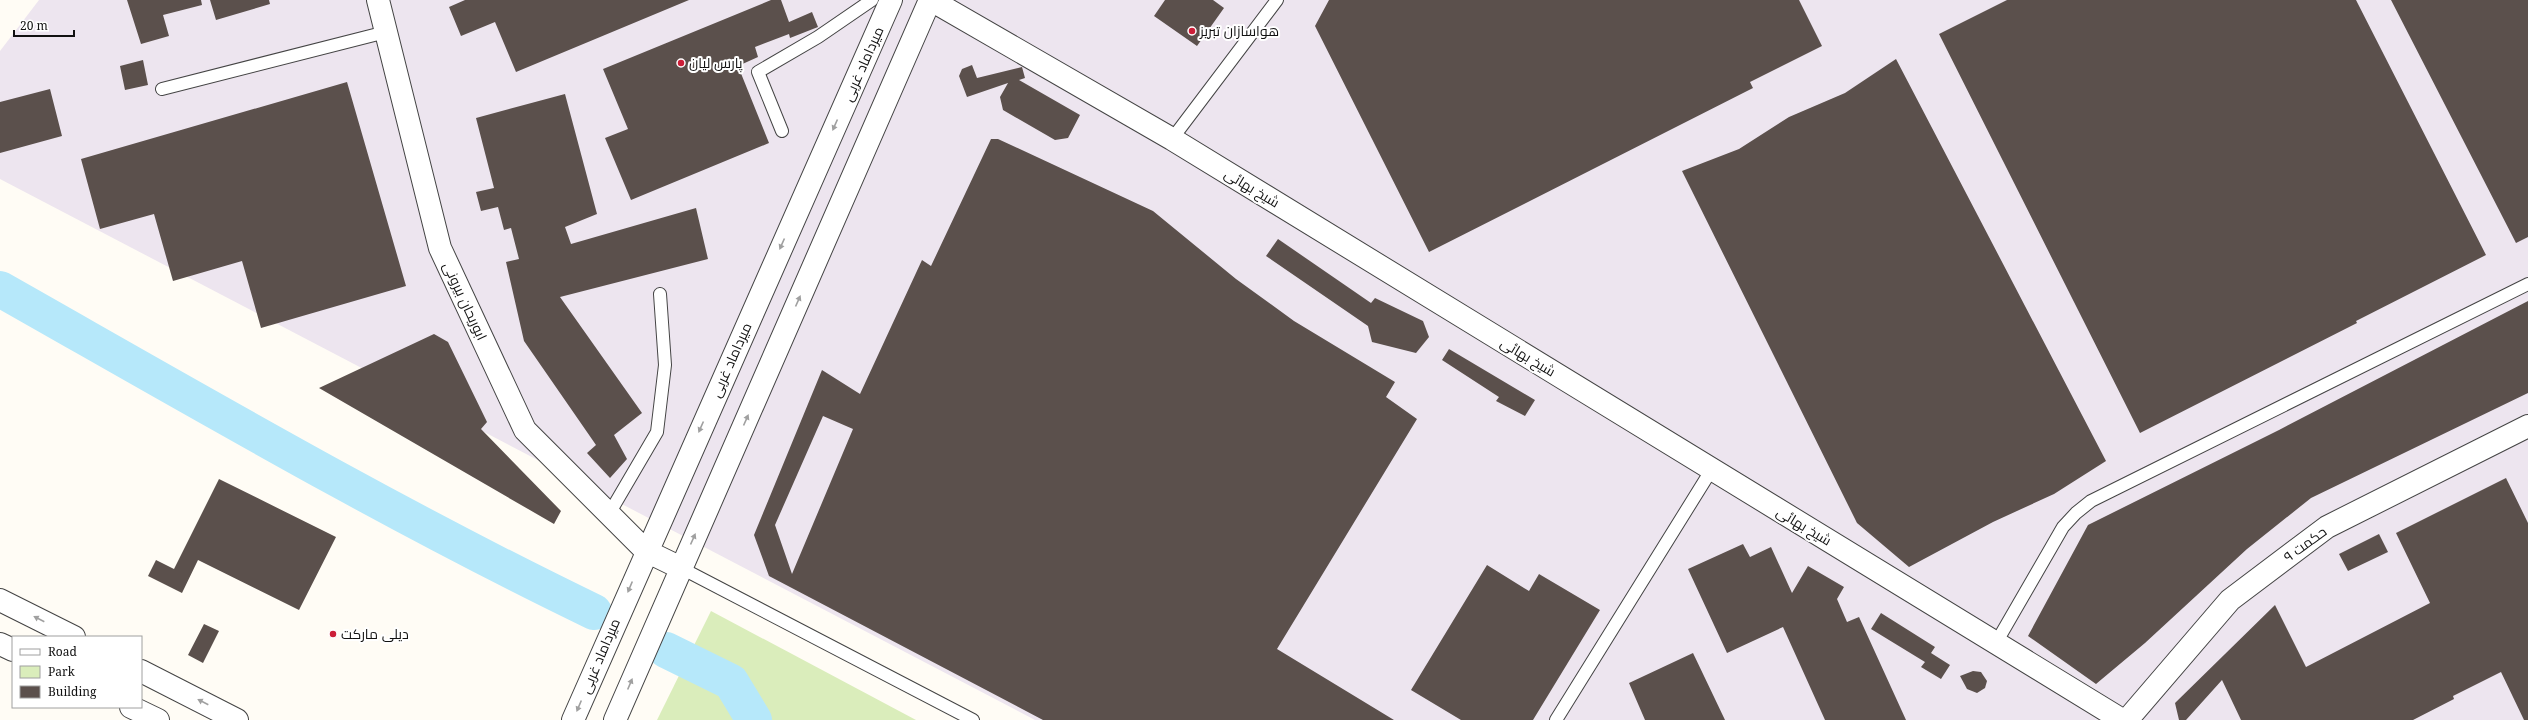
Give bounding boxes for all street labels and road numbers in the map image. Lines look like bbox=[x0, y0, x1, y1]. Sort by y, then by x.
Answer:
street label: میرداماد غربی bbox=[838, 23, 887, 104]
street label: شیخ بهائی bbox=[1221, 164, 1283, 212]
street label: ابوریحان بیرونی bbox=[439, 259, 492, 343]
street label: میرداماد غربی bbox=[706, 319, 755, 400]
street label: شیخ بهائی bbox=[1497, 333, 1559, 381]
street label: شیخ بهائی bbox=[1773, 502, 1835, 550]
street label: حکمت ۹ bbox=[2279, 522, 2330, 566]
street label: میرداماد غربی bbox=[575, 615, 624, 696]

